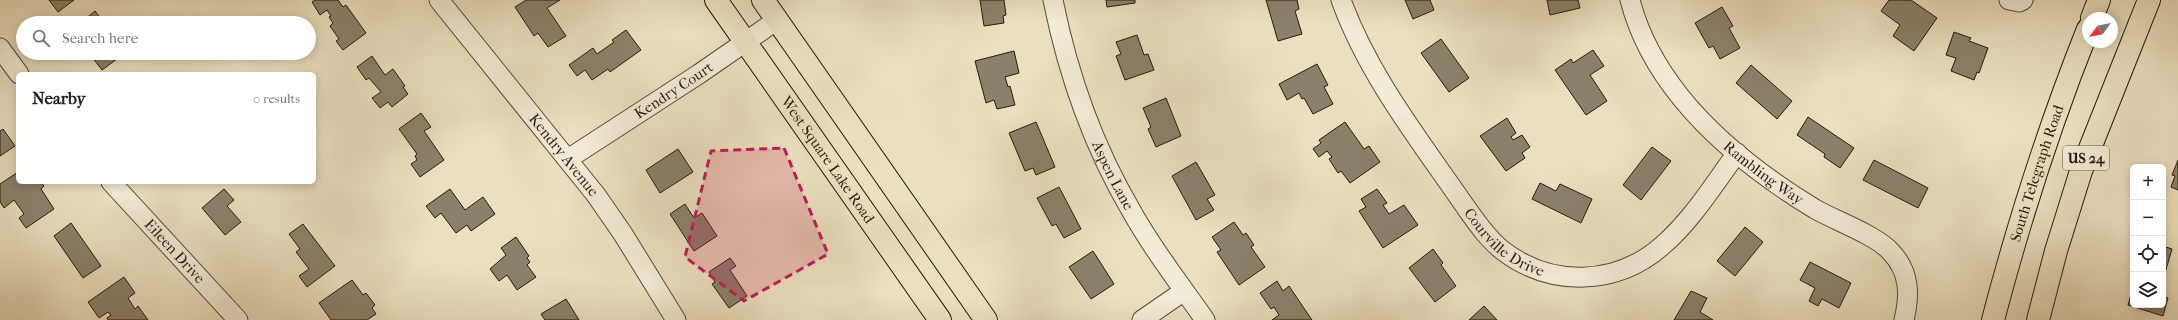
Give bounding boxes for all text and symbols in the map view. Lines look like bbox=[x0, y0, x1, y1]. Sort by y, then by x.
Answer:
north arrow bbox=[2082, 12, 2118, 48]
search box bbox=[16, 16, 316, 60]
icon: search bbox=[30, 27, 52, 49]
text: Search here bbox=[62, 29, 138, 47]
street label: Kendry Court bbox=[631, 58, 717, 123]
text: Nearby bbox=[32, 88, 86, 108]
text: 0 results bbox=[253, 91, 300, 106]
street label: West Square Lake Road bbox=[777, 92, 879, 227]
street label: South Telegraph Road bbox=[2006, 102, 2068, 244]
street label: Kendry Avenue bbox=[525, 110, 603, 200]
street label: Aspen Lane bbox=[1088, 137, 1138, 214]
street label: Rambling Way bbox=[1720, 137, 1808, 209]
road number: US 24 bbox=[2063, 146, 2109, 170]
map controls bbox=[2130, 164, 2166, 308]
button: + bbox=[2130, 164, 2166, 200]
button: − bbox=[2130, 200, 2166, 236]
street label: Courville Drive bbox=[1460, 205, 1547, 280]
street label: Eileen Drive bbox=[141, 215, 209, 288]
button: locate bbox=[2130, 236, 2166, 272]
button: layers bbox=[2130, 272, 2166, 308]

